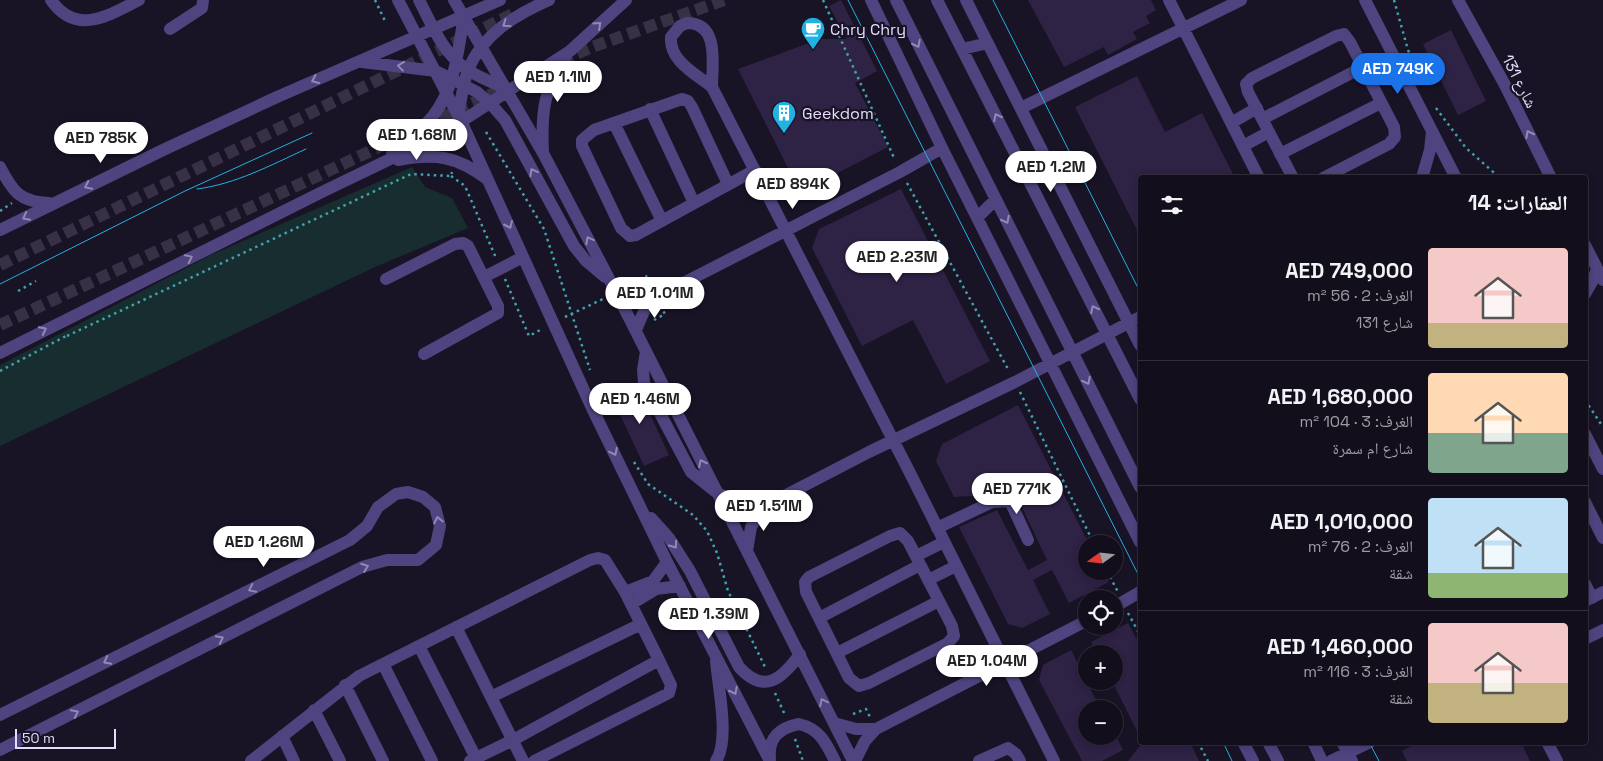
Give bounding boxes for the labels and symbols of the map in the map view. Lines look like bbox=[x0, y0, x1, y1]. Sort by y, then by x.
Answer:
cafe icon: Chry Chry bbox=[800, 16, 826, 50]
one-way arrow bbox=[503, 18, 512, 26]
place label: Chry Chry bbox=[830, 19, 906, 40]
one-way arrow bbox=[592, 22, 601, 31]
one-way arrow bbox=[911, 38, 921, 47]
street label: شارع 131 bbox=[1497, 51, 1542, 112]
pin: AED 749K bbox=[1346, 52, 1450, 95]
one-way arrow bbox=[396, 61, 404, 72]
pin: AED 1.1M bbox=[506, 61, 610, 103]
one-way arrow bbox=[311, 74, 320, 85]
building icon: Geekdom bbox=[771, 100, 797, 134]
place label: Geekdom bbox=[802, 103, 874, 124]
one-way arrow bbox=[993, 113, 1003, 122]
pin: AED 1.68M bbox=[360, 119, 474, 161]
pin: AED 785K bbox=[49, 121, 153, 164]
one-way arrow bbox=[1525, 130, 1535, 139]
pin: AED 1.2M bbox=[999, 150, 1103, 193]
one-way arrow bbox=[529, 168, 539, 177]
pin: AED 894K bbox=[741, 168, 845, 210]
one-way arrow bbox=[84, 180, 93, 190]
one-way arrow bbox=[22, 211, 31, 221]
one-way arrow bbox=[1000, 215, 1010, 224]
one-way arrow bbox=[502, 220, 513, 229]
one-way arrow bbox=[585, 237, 595, 246]
pin: AED 2.23M bbox=[840, 240, 954, 283]
one-way arrow bbox=[184, 254, 193, 264]
pin: AED 1.01M bbox=[598, 276, 712, 319]
one-way arrow bbox=[1090, 305, 1100, 314]
one-way arrow bbox=[38, 326, 47, 336]
one-way arrow bbox=[1080, 376, 1091, 385]
pin: AED 1.46M bbox=[583, 382, 697, 425]
one-way arrow bbox=[608, 447, 618, 456]
one-way arrow bbox=[698, 460, 708, 469]
pin: AED 771K bbox=[965, 472, 1069, 515]
pin: AED 1.51M bbox=[707, 490, 821, 532]
one-way arrow bbox=[433, 516, 444, 525]
pin: AED 1.26M bbox=[207, 526, 321, 568]
north arrow bbox=[1078, 535, 1122, 580]
one-way arrow bbox=[668, 540, 677, 549]
one-way arrow bbox=[360, 562, 369, 572]
one-way arrow bbox=[248, 583, 257, 593]
pin: AED 1.39M bbox=[652, 598, 766, 640]
one-way arrow bbox=[215, 635, 224, 646]
pin: AED 1.04M bbox=[930, 644, 1044, 687]
one-way arrow bbox=[103, 655, 112, 665]
one-way arrow bbox=[728, 686, 738, 695]
one-way arrow bbox=[819, 698, 830, 707]
one-way arrow bbox=[70, 709, 79, 719]
scale bar bbox=[15, 726, 116, 749]

